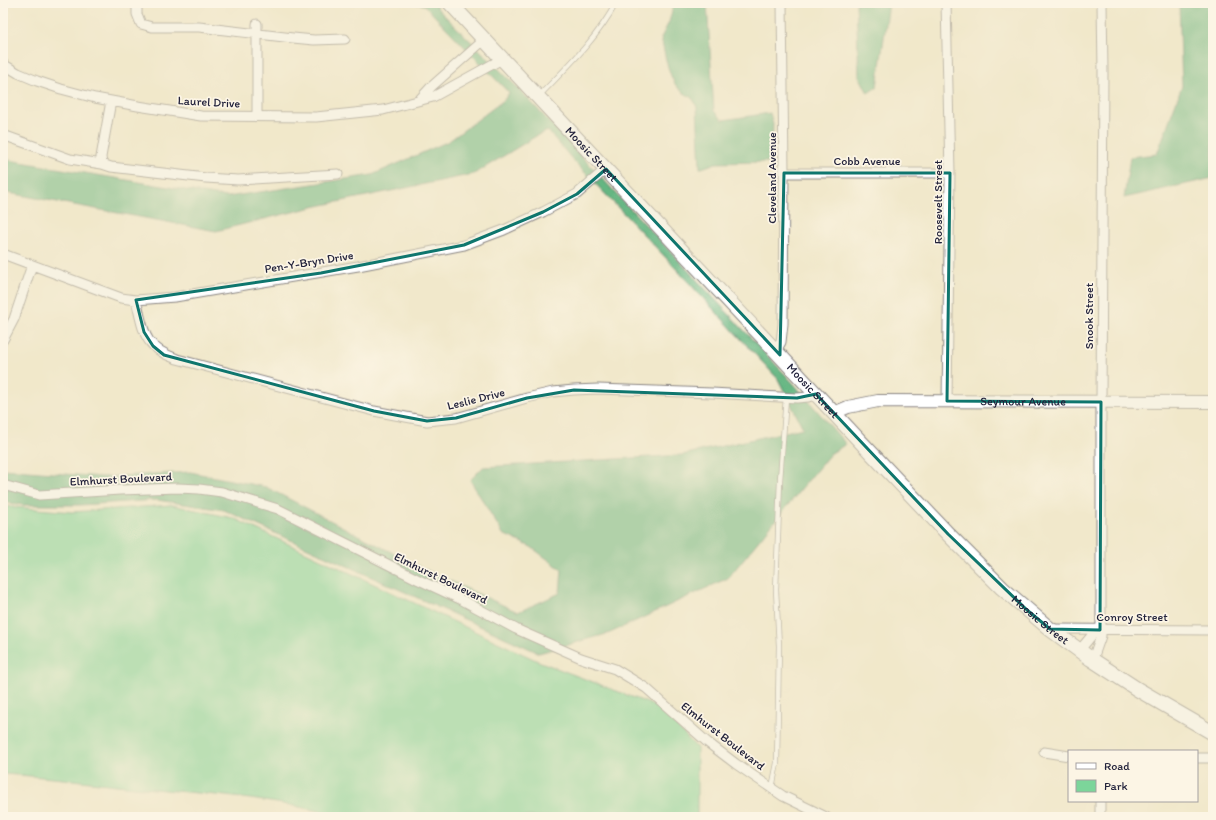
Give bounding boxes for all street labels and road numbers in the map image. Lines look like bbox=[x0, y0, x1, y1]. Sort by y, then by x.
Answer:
street label: Laurel Drive bbox=[177, 93, 241, 111]
street label: Moosic Street bbox=[562, 124, 621, 185]
street label: Cleveland Avenue bbox=[765, 132, 779, 224]
street label: Cobb Avenue bbox=[833, 154, 901, 168]
street label: Roosevelt Street bbox=[931, 159, 945, 244]
street label: Pen-Y-Bryn Drive bbox=[264, 248, 355, 276]
street label: Snook Street bbox=[1082, 282, 1096, 349]
street label: Moosic Street bbox=[784, 360, 842, 421]
street label: Leslie Drive bbox=[446, 385, 507, 413]
street label: Seymour Avenue bbox=[980, 394, 1066, 409]
street label: Elmhurst Boulevard bbox=[69, 469, 173, 489]
street label: Elmhurst Boulevard bbox=[392, 549, 490, 607]
street label: Moosic Street bbox=[1008, 592, 1072, 648]
street label: Conroy Street bbox=[1096, 610, 1168, 624]
street label: Elmhurst Boulevard bbox=[678, 699, 768, 773]

